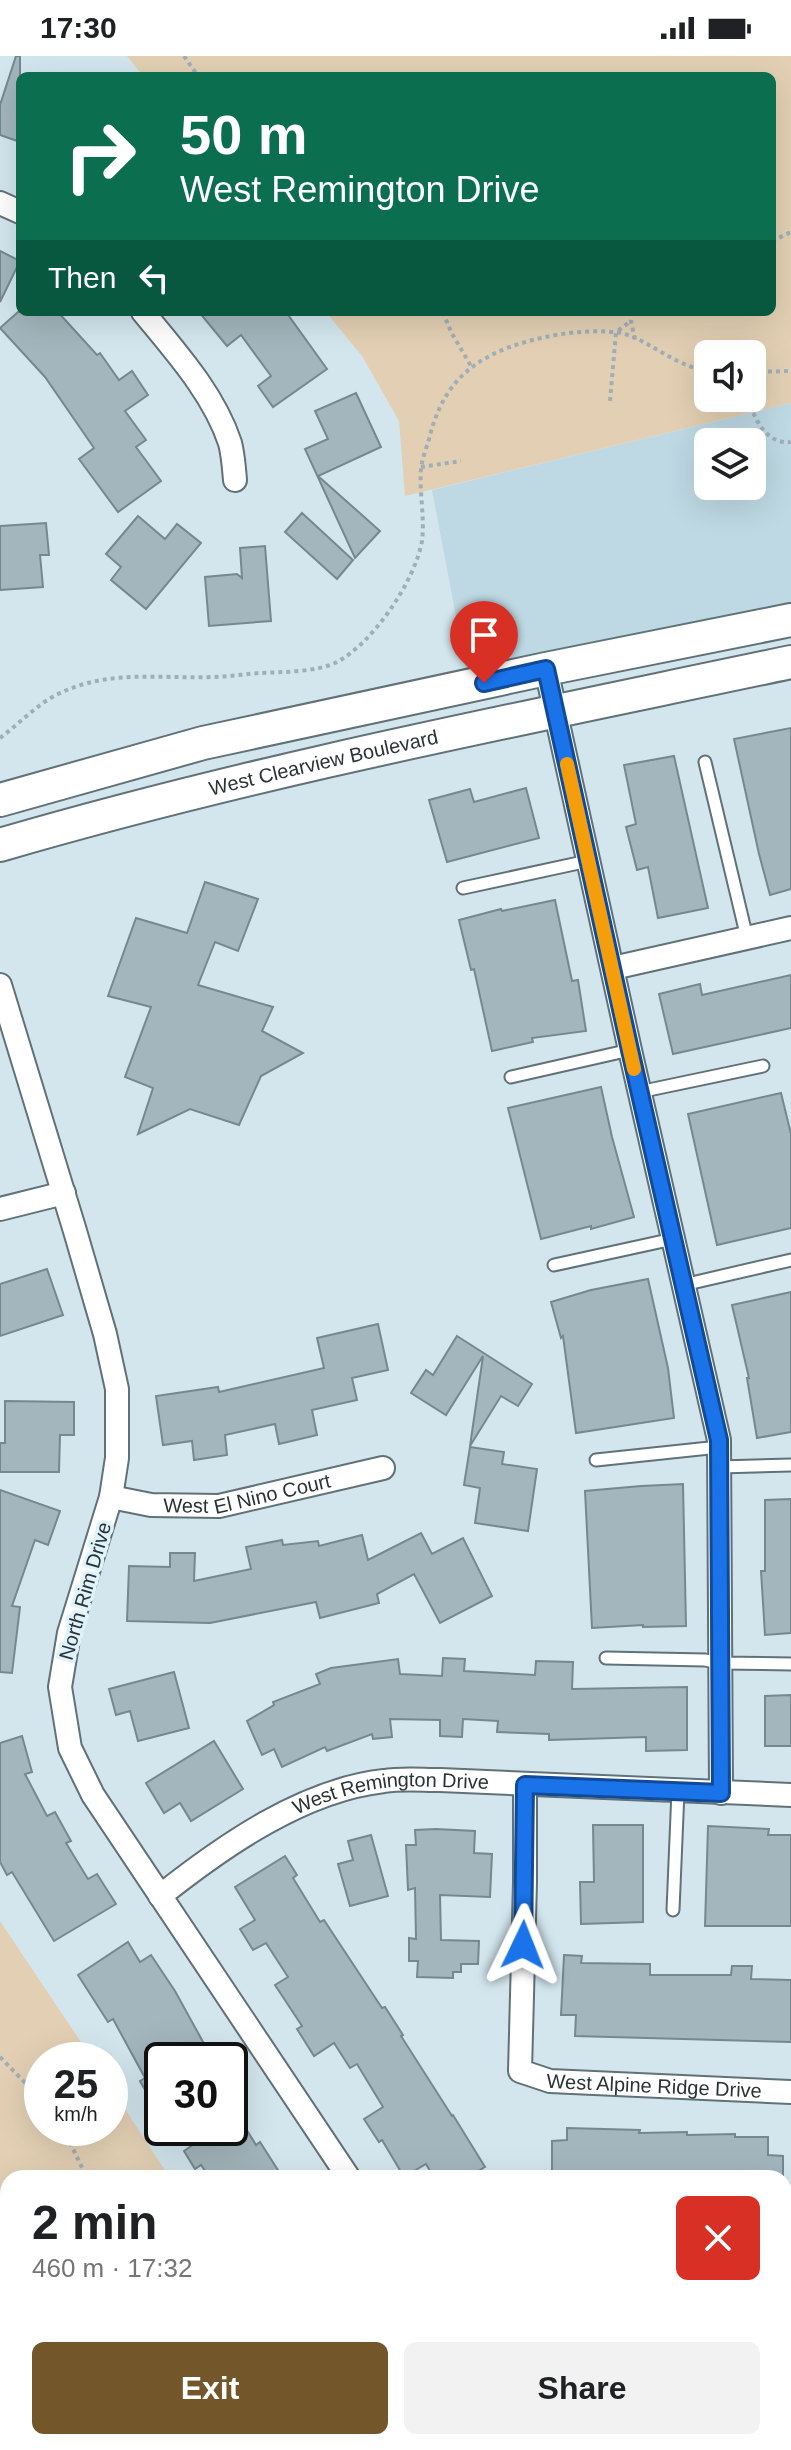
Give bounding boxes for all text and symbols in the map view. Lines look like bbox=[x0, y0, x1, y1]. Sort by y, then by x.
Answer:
text: 17:30 bbox=[40, 11, 117, 44]
text: 50 m bbox=[180, 103, 308, 166]
icon: right bbox=[48, 104, 152, 208]
text: West Remington Drive bbox=[180, 169, 539, 210]
icon: left bbox=[132, 256, 176, 300]
text: Then bbox=[48, 261, 116, 294]
map controls bbox=[694, 340, 766, 500]
button: sound bbox=[694, 340, 766, 412]
button: layers bbox=[694, 428, 766, 500]
pin bbox=[450, 601, 518, 683]
icon: arrive bbox=[462, 613, 506, 657]
street label: West Clearview Boulevard bbox=[207, 726, 440, 800]
street label: West El Nino Court bbox=[163, 1469, 333, 1518]
street label: North Rim Drive bbox=[55, 1520, 115, 1662]
street label: West Remington Drive bbox=[289, 1768, 489, 1818]
position arrow bbox=[481, 1903, 565, 1987]
speed limit sign: 30 bbox=[144, 2042, 248, 2146]
text: 25 bbox=[54, 2062, 98, 2106]
street label: West Alpine Ridge Drive bbox=[546, 2070, 762, 2102]
text: km/h bbox=[54, 2103, 98, 2125]
text: 2 min bbox=[32, 2196, 157, 2249]
button: close bbox=[676, 2196, 760, 2280]
text: 460 m · 17:32 bbox=[32, 2253, 192, 2283]
button: Exit bbox=[32, 2342, 388, 2434]
button: Share bbox=[404, 2342, 760, 2434]

